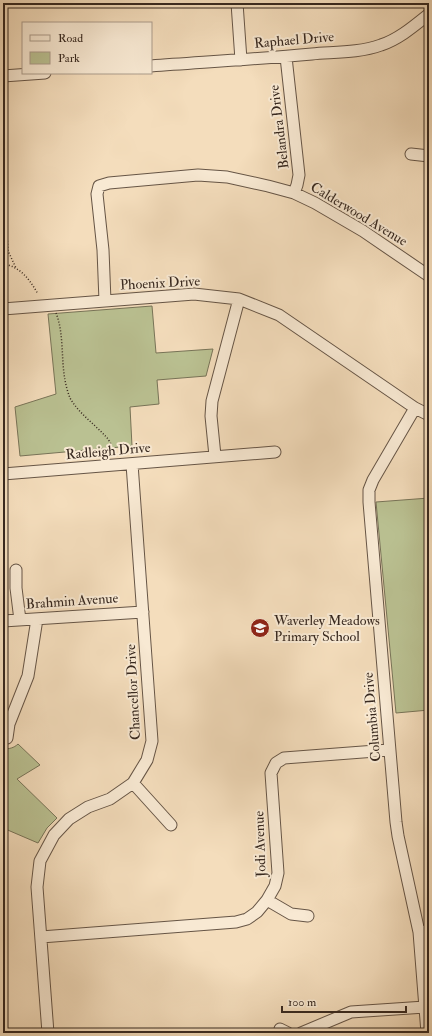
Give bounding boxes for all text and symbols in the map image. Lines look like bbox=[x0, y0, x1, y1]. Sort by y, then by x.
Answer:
legend bbox=[22, 22, 152, 74]
street label: Raphael Drive bbox=[253, 28, 335, 53]
text: Road bbox=[58, 31, 83, 46]
text: Park bbox=[58, 51, 80, 66]
street label: Belandra Drive bbox=[265, 84, 293, 170]
street label: Calderwood Avenue bbox=[308, 178, 411, 250]
street label: Phoenix Drive bbox=[119, 272, 201, 294]
street label: Radleigh Drive bbox=[65, 439, 151, 463]
street label: Brahmin Avenue bbox=[25, 589, 119, 613]
place label: Waverley Meadows Primary School bbox=[273, 612, 380, 646]
school or university icon: Waverley Meadows Primary School bbox=[249, 617, 271, 639]
street label: Chancellor Drive bbox=[122, 643, 144, 740]
street label: Columbia Drive bbox=[360, 671, 384, 762]
street label: Jodi Avenue bbox=[250, 810, 270, 878]
scale bar bbox=[282, 988, 406, 1014]
text: 100 m bbox=[288, 995, 317, 1010]

